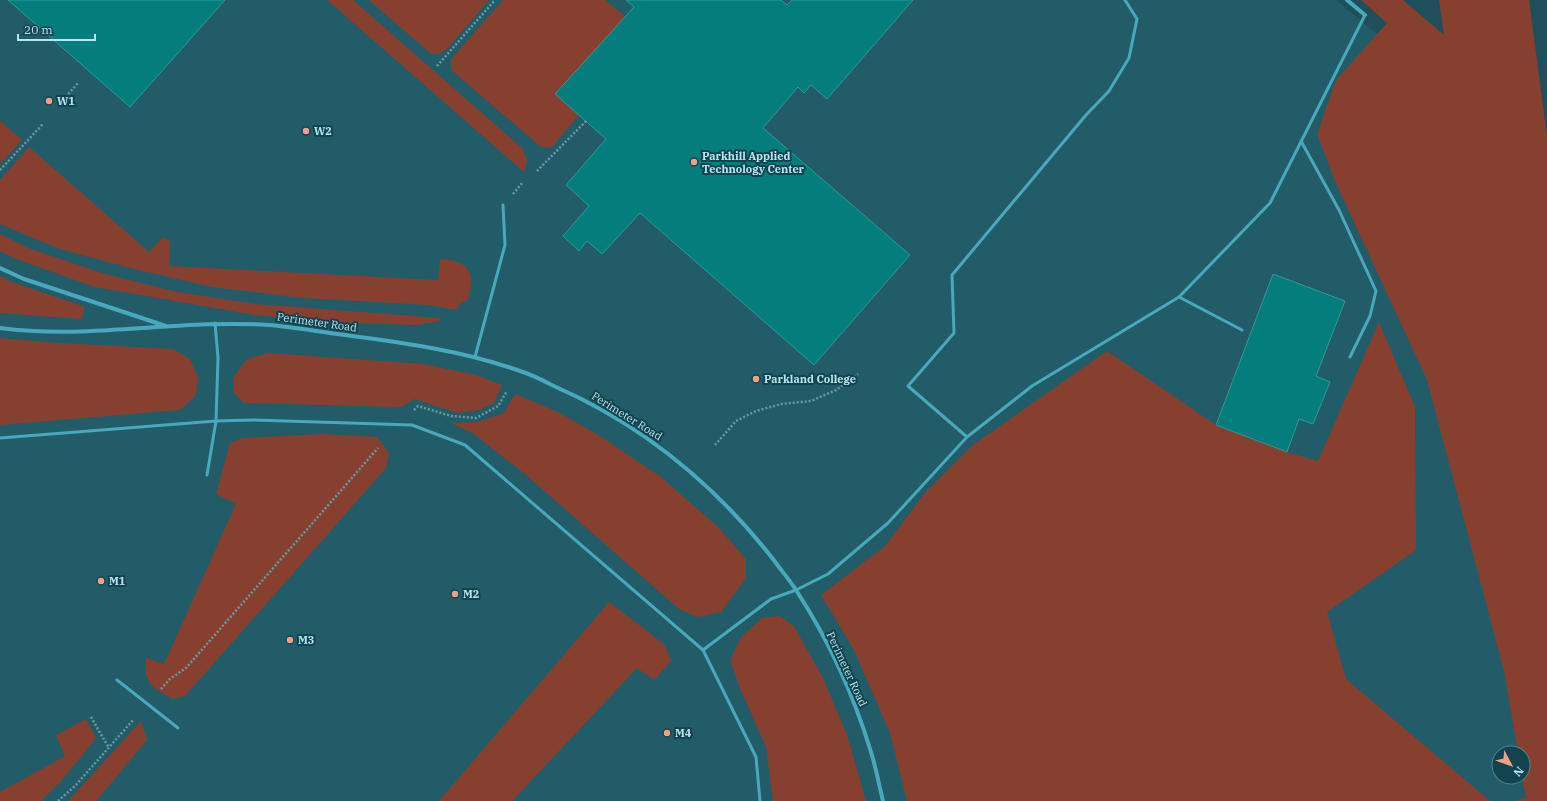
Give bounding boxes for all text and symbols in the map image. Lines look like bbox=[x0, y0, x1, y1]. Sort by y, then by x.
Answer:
scale bar bbox=[18, 16, 95, 42]
text: 20 m bbox=[24, 22, 53, 37]
place label: W1 bbox=[57, 94, 75, 108]
marker: W1 bbox=[44, 96, 54, 106]
place label: W2 bbox=[314, 124, 332, 138]
marker: W2 bbox=[301, 126, 311, 136]
place label: Parkhill Applied Technology Center bbox=[702, 149, 805, 176]
marker: Parkhill Applied Technology Center bbox=[689, 157, 699, 167]
street label: Perimeter Road bbox=[276, 309, 358, 335]
place label: Parkland College bbox=[764, 372, 856, 386]
marker: Parkland College bbox=[751, 374, 761, 384]
street label: Perimeter Road bbox=[589, 389, 665, 443]
place label: M1 bbox=[109, 574, 126, 588]
marker: M1 bbox=[96, 576, 106, 586]
place label: M2 bbox=[463, 587, 479, 601]
marker: M2 bbox=[450, 589, 460, 599]
street label: Perimeter Road bbox=[824, 629, 871, 709]
place label: M3 bbox=[298, 633, 314, 647]
marker: M3 bbox=[285, 635, 295, 645]
place label: M4 bbox=[675, 726, 692, 740]
marker: M4 bbox=[662, 728, 672, 738]
north arrow bbox=[1491, 745, 1531, 785]
text: N bbox=[1510, 764, 1527, 780]

